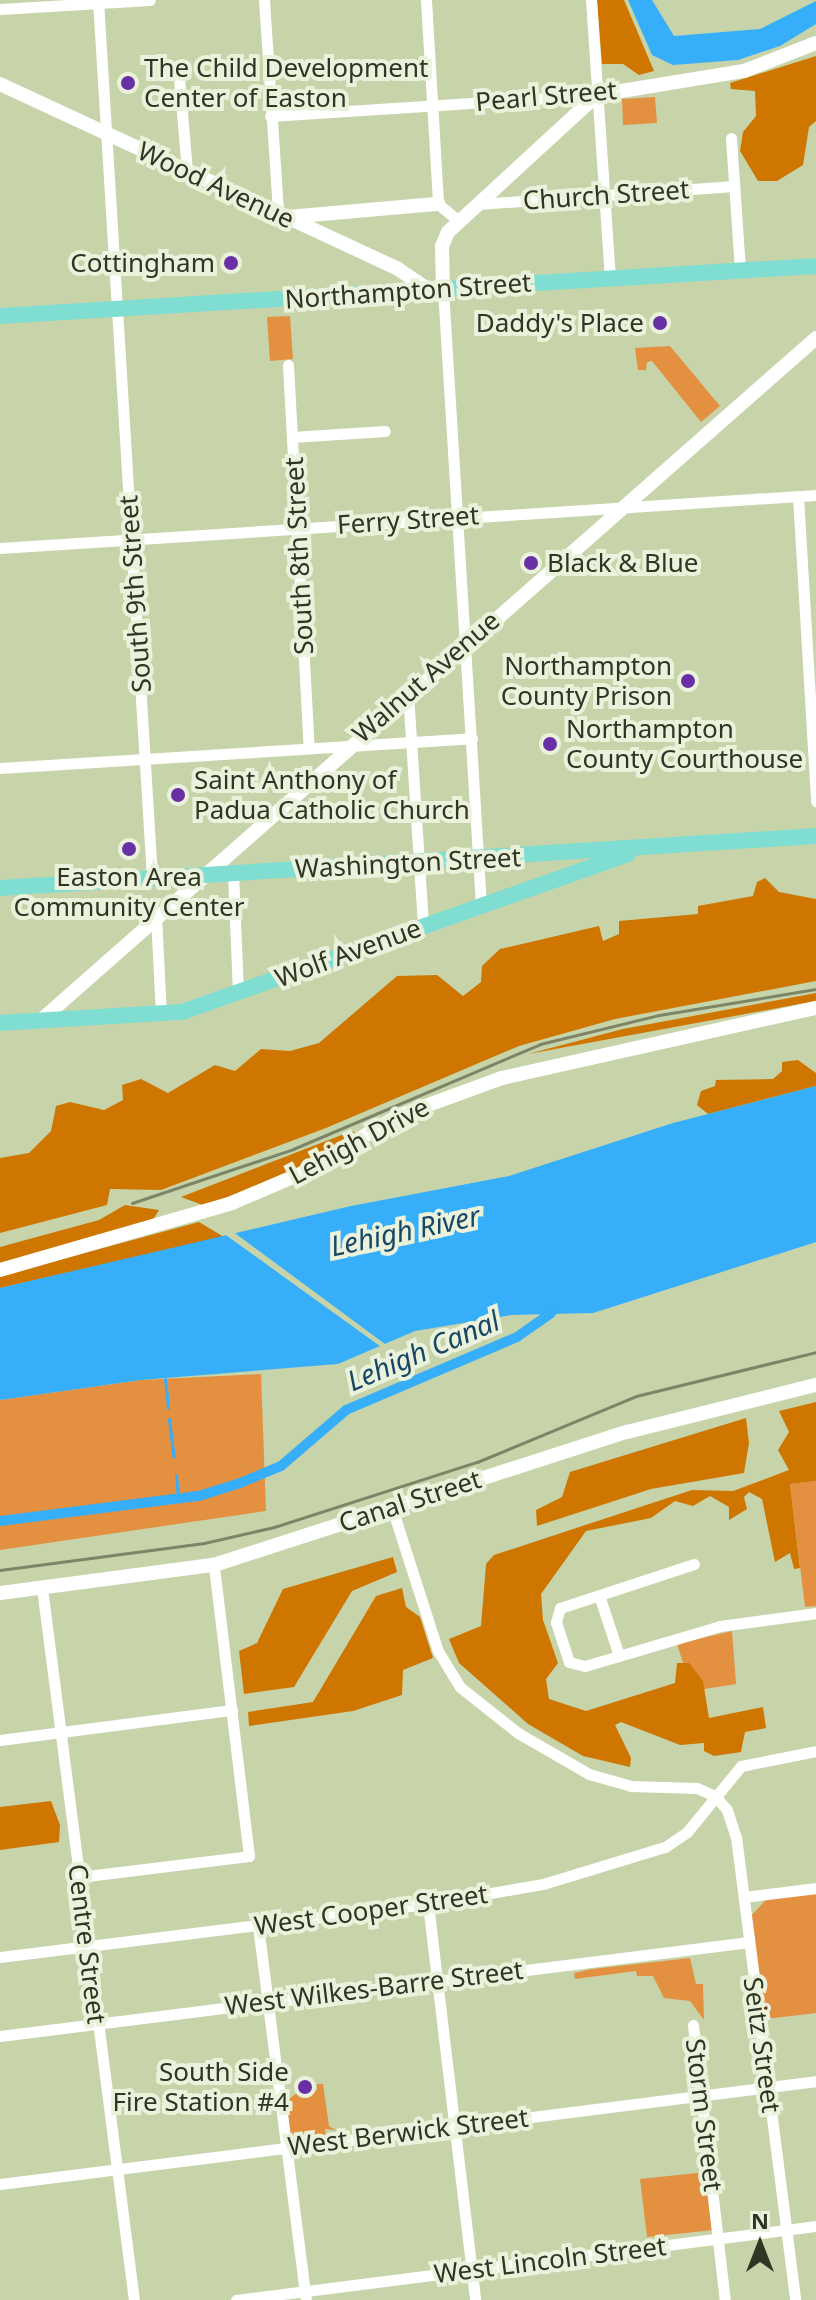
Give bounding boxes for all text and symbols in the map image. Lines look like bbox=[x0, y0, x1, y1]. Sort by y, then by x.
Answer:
place label: The Child Development Center of Easton bbox=[144, 52, 428, 114]
marker: The Child Development Center of Easton bbox=[119, 74, 137, 92]
street label: Pearl Street bbox=[474, 74, 618, 118]
street label: Wood Avenue bbox=[133, 135, 299, 235]
street label: Church Street bbox=[522, 174, 690, 216]
place label: Cottingham bbox=[70, 247, 215, 279]
marker: Cottingham bbox=[222, 254, 240, 272]
street label: Northampton Street bbox=[284, 267, 532, 315]
place label: Daddy's Place bbox=[476, 307, 644, 339]
marker: Daddy's Place bbox=[651, 314, 669, 332]
street label: South 8th Street bbox=[278, 456, 320, 656]
street label: South 9th Street bbox=[113, 494, 157, 694]
street label: Ferry Street bbox=[336, 499, 480, 541]
place label: Black & Blue bbox=[547, 547, 698, 579]
marker: Black & Blue bbox=[522, 554, 540, 572]
street label: Walnut Avenue bbox=[346, 605, 506, 749]
place label: Northampton County Prison bbox=[501, 650, 672, 712]
marker: Northampton County Prison bbox=[679, 672, 697, 690]
place label: Northampton County Courthouse bbox=[566, 713, 803, 774]
marker: Northampton County Courthouse bbox=[541, 735, 559, 753]
place label: Saint Anthony of Padua Catholic Church bbox=[194, 764, 470, 826]
marker: Saint Anthony of Padua Catholic Church bbox=[169, 786, 187, 804]
marker: Easton Area Community Center bbox=[120, 840, 138, 858]
street label: Washington Street bbox=[294, 842, 522, 884]
place label: Easton Area Community Center bbox=[14, 861, 244, 922]
street label: Wolf Avenue bbox=[271, 912, 425, 994]
street label: Lehigh Drive bbox=[284, 1091, 434, 1191]
water label: Lehigh River bbox=[327, 1198, 483, 1262]
water label: Lehigh Canal bbox=[342, 1303, 504, 1397]
street label: Canal Street bbox=[335, 1463, 485, 1539]
street label: Centre Street bbox=[62, 1862, 112, 2026]
street label: West Cooper Street bbox=[252, 1878, 490, 1942]
street label: West Wilkes-Barre Street bbox=[223, 1954, 525, 2022]
street label: Seitz Street bbox=[737, 1975, 787, 2115]
street label: Storm Street bbox=[679, 2037, 729, 2193]
place label: South Side Fire Station #4 bbox=[113, 2056, 289, 2118]
marker: South Side Fire Station #4 bbox=[296, 2078, 314, 2096]
street label: West Berwick Street bbox=[286, 2102, 530, 2162]
north arrow bbox=[720, 2204, 800, 2284]
text: N bbox=[751, 2205, 769, 2235]
street label: West Lincoln Street bbox=[432, 2230, 668, 2290]

